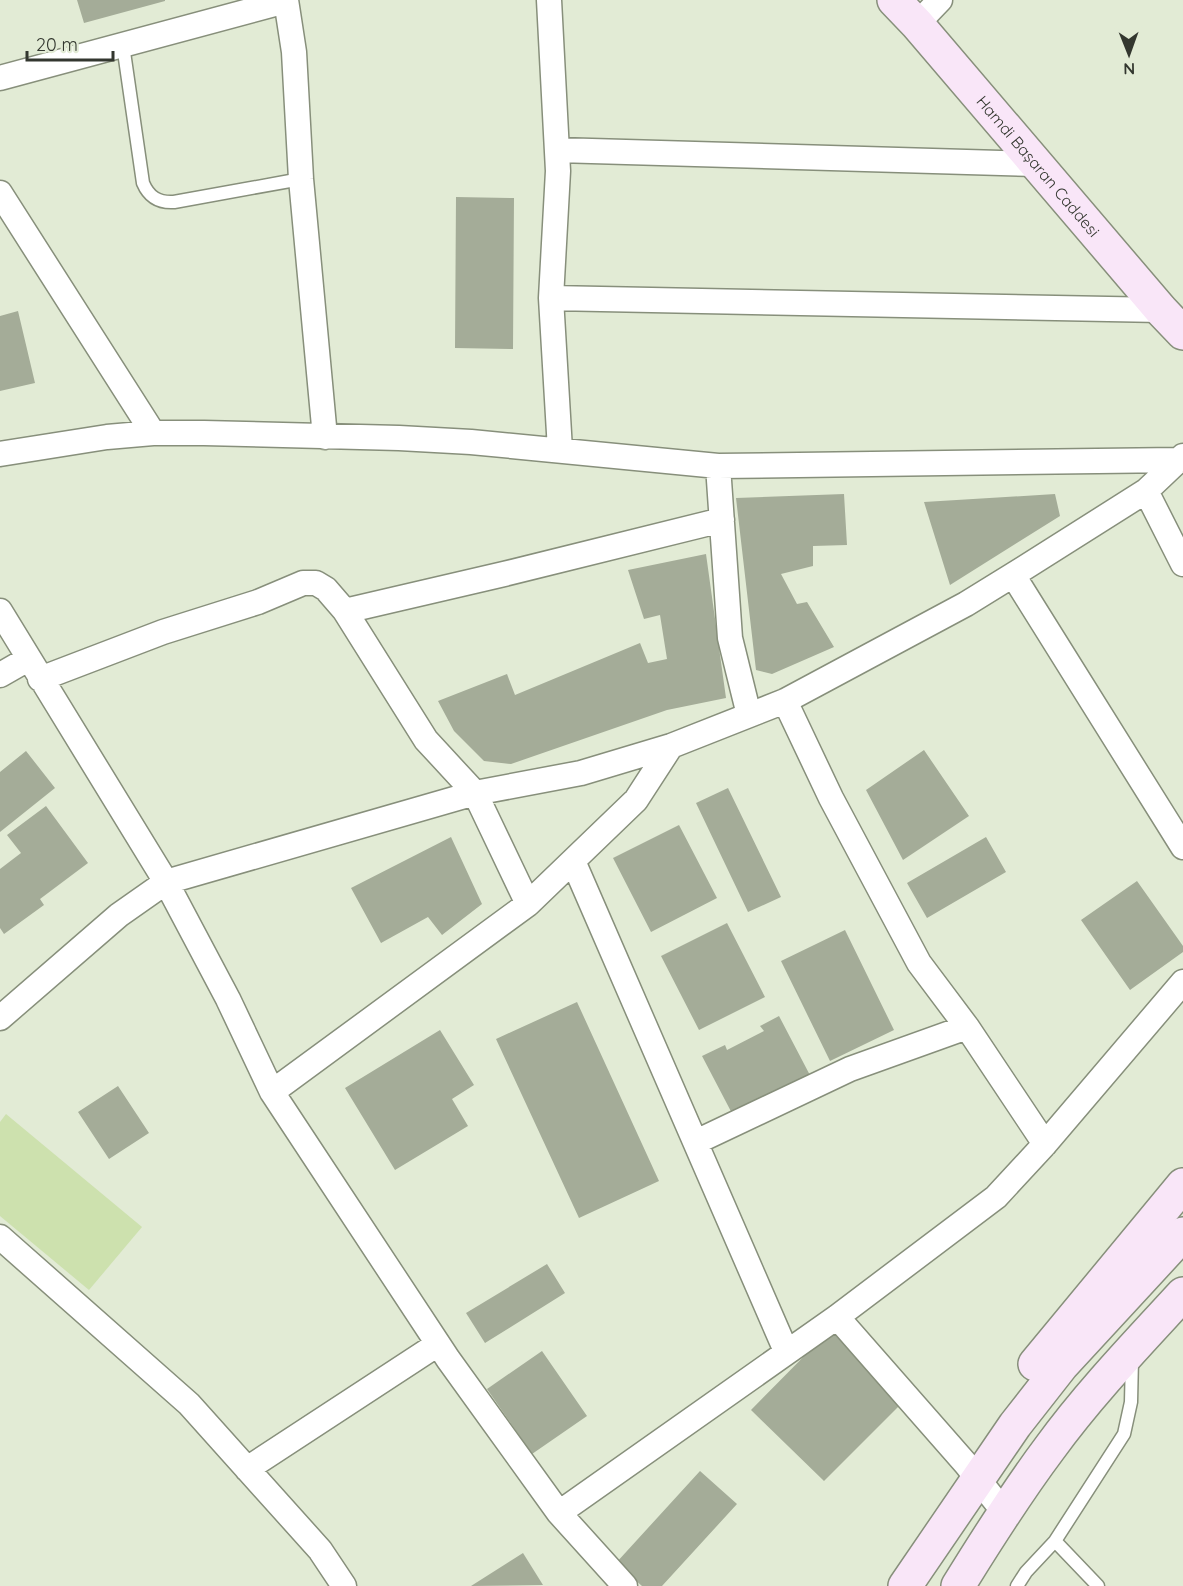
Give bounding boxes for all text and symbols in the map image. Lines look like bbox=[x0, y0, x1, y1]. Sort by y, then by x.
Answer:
scale bar bbox=[27, 24, 112, 62]
north arrow bbox=[1099, 24, 1159, 84]
text: 20 m bbox=[36, 33, 78, 56]
text: N bbox=[1123, 59, 1135, 79]
street label: Hamdi Başaran Caddesi bbox=[972, 91, 1104, 241]

